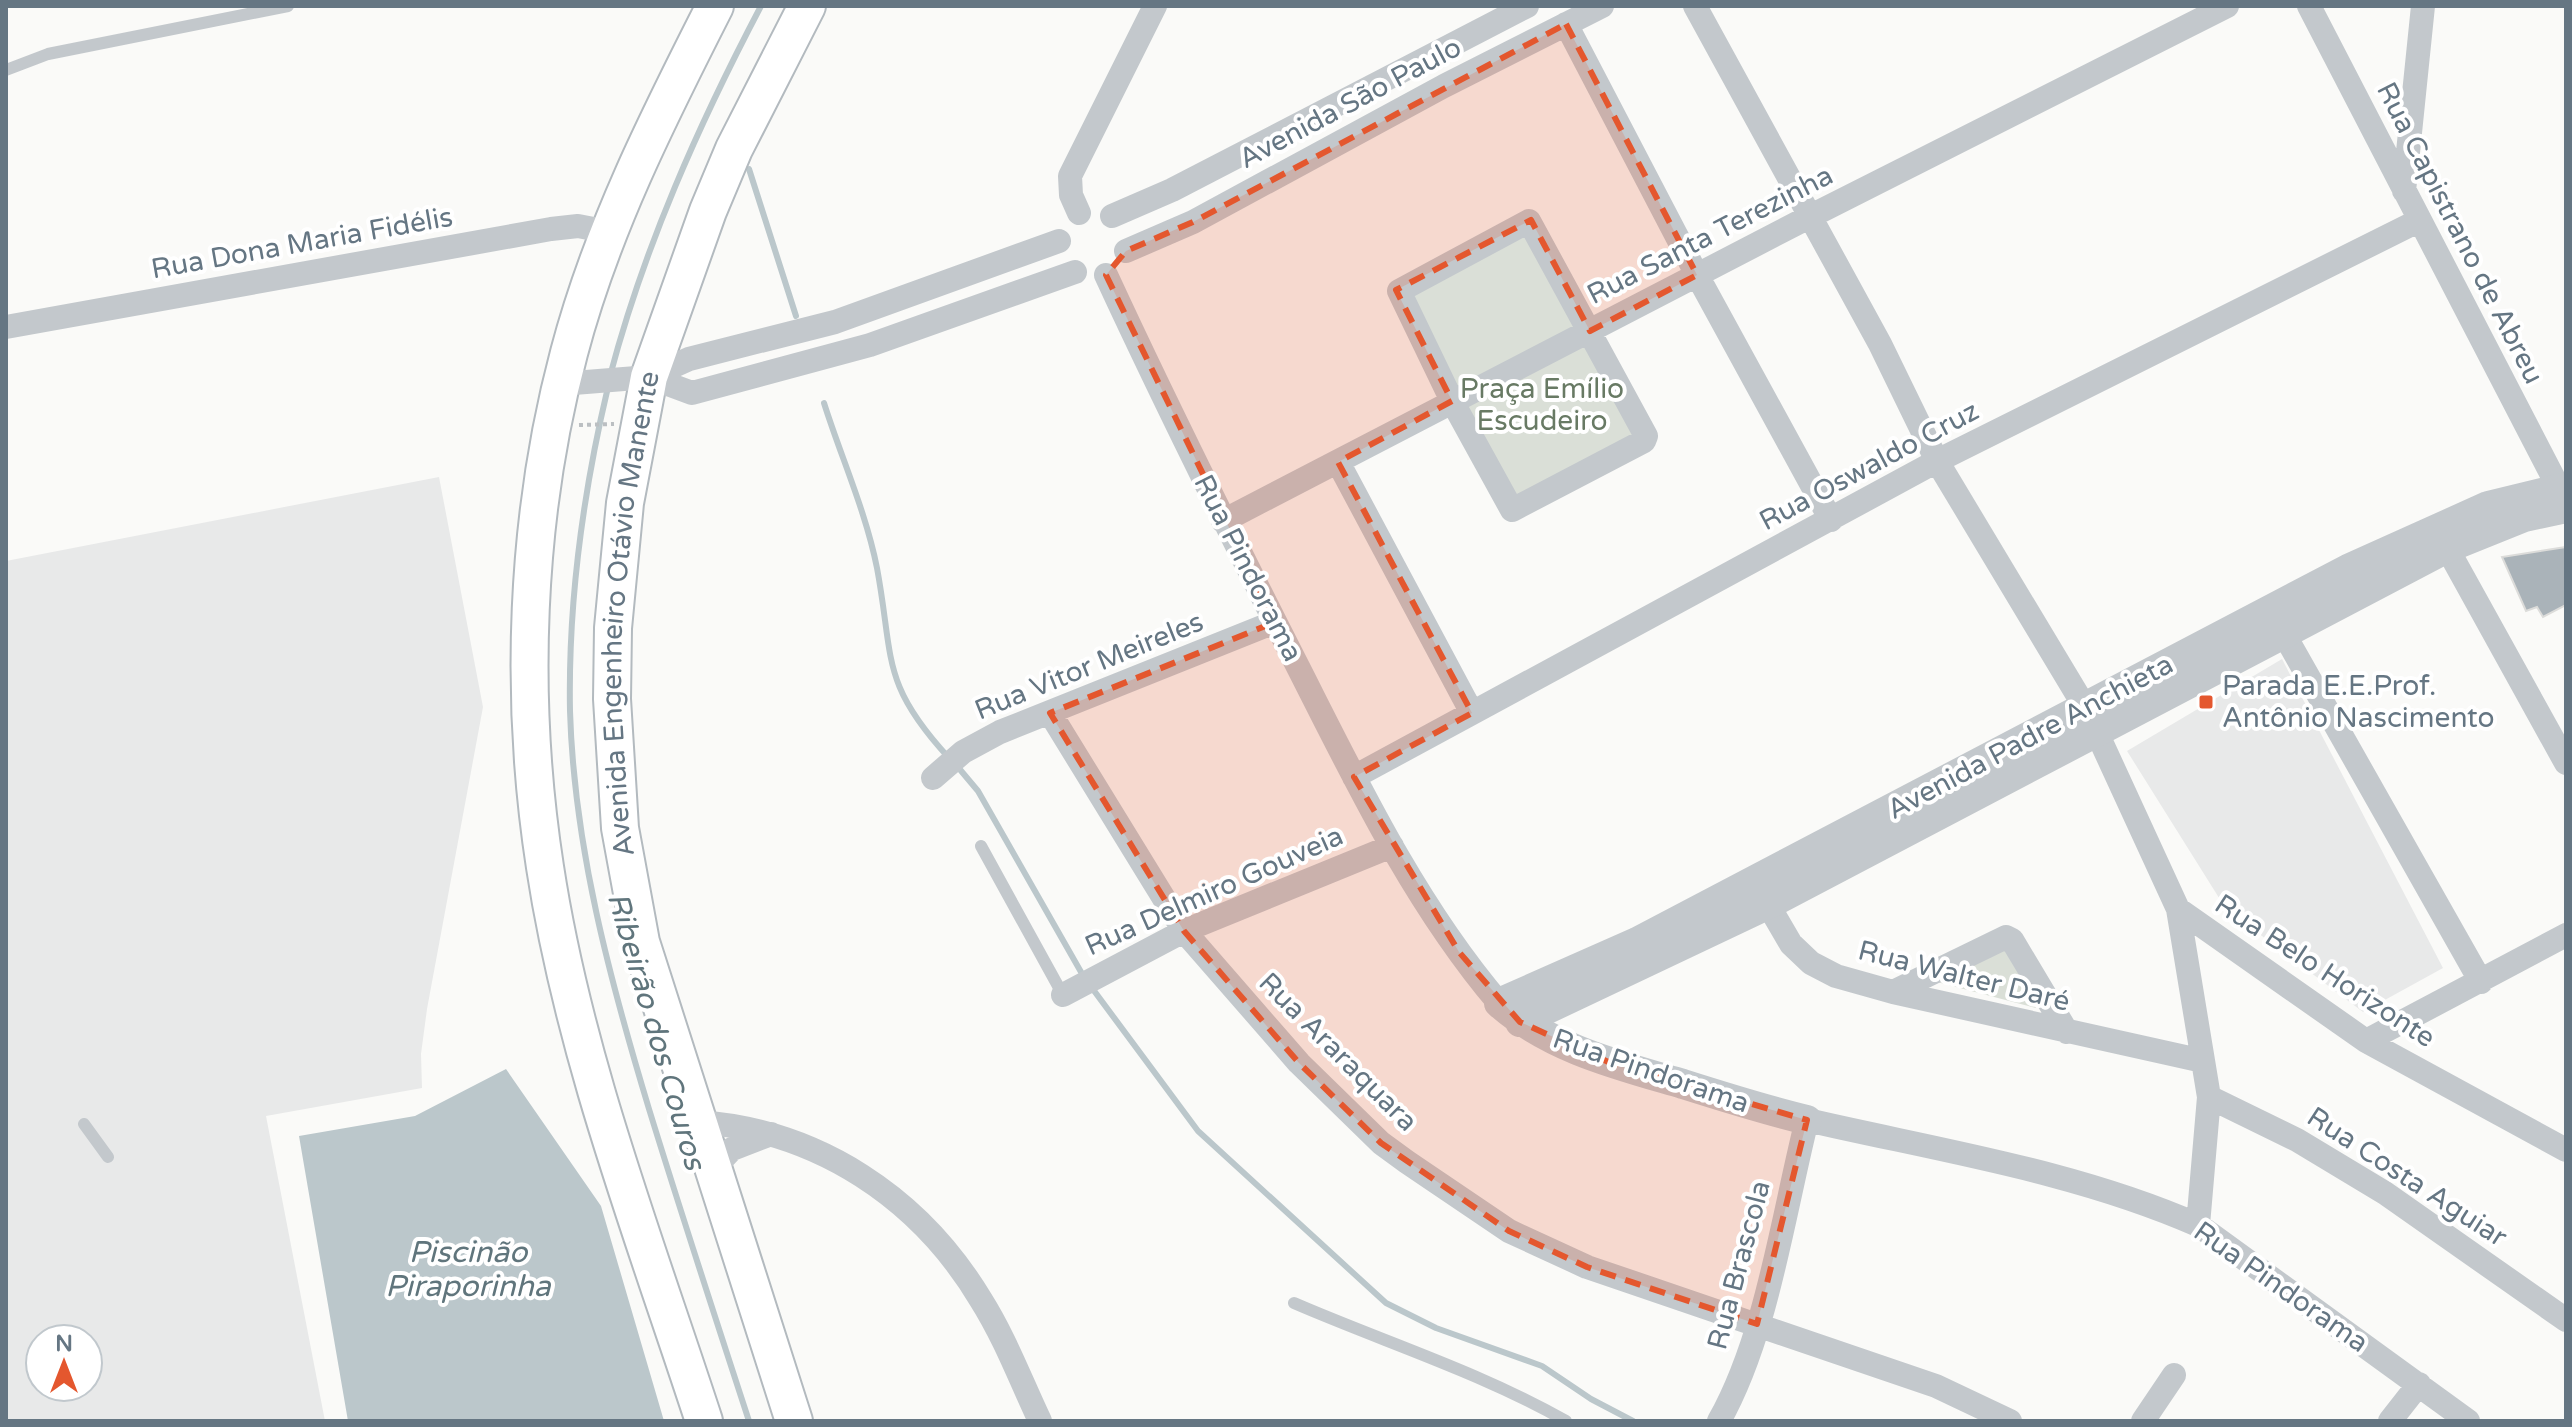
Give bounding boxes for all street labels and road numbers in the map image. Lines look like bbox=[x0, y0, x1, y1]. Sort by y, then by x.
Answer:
street label: Avenida São Paulo bbox=[1233, 30, 1467, 176]
street label: Rua Capistrano de Abreu bbox=[2369, 76, 2551, 390]
street label: Rua Santa Terezinha bbox=[1581, 158, 1839, 312]
street label: Rua Dona Maria Fidélis bbox=[149, 200, 455, 286]
street label: Avenida Engenheiro Otávio Manente bbox=[595, 368, 667, 860]
street label: Rua Oswaldo Cruz bbox=[1753, 394, 1985, 538]
street label: Rua Pindorama bbox=[1186, 469, 1310, 667]
street label: Rua Vitor Meireles bbox=[970, 605, 1208, 727]
street label: Avenida Padre Anchieta bbox=[1881, 647, 2179, 827]
street label: Rua Delmiro Gouveia bbox=[1080, 819, 1348, 963]
street label: Rua Belo Horizonte bbox=[2208, 887, 2442, 1055]
street label: Rua Walter Daré bbox=[1855, 933, 2073, 1019]
street label: Rua Araraquara bbox=[1252, 966, 1424, 1138]
street label: Rua Pindorama bbox=[1548, 1022, 1754, 1120]
street label: Rua Costa Aguiar bbox=[2301, 1100, 2514, 1255]
street label: Rua Brascola bbox=[1700, 1177, 1778, 1353]
street label: Rua Pindorama bbox=[2187, 1214, 2375, 1360]

